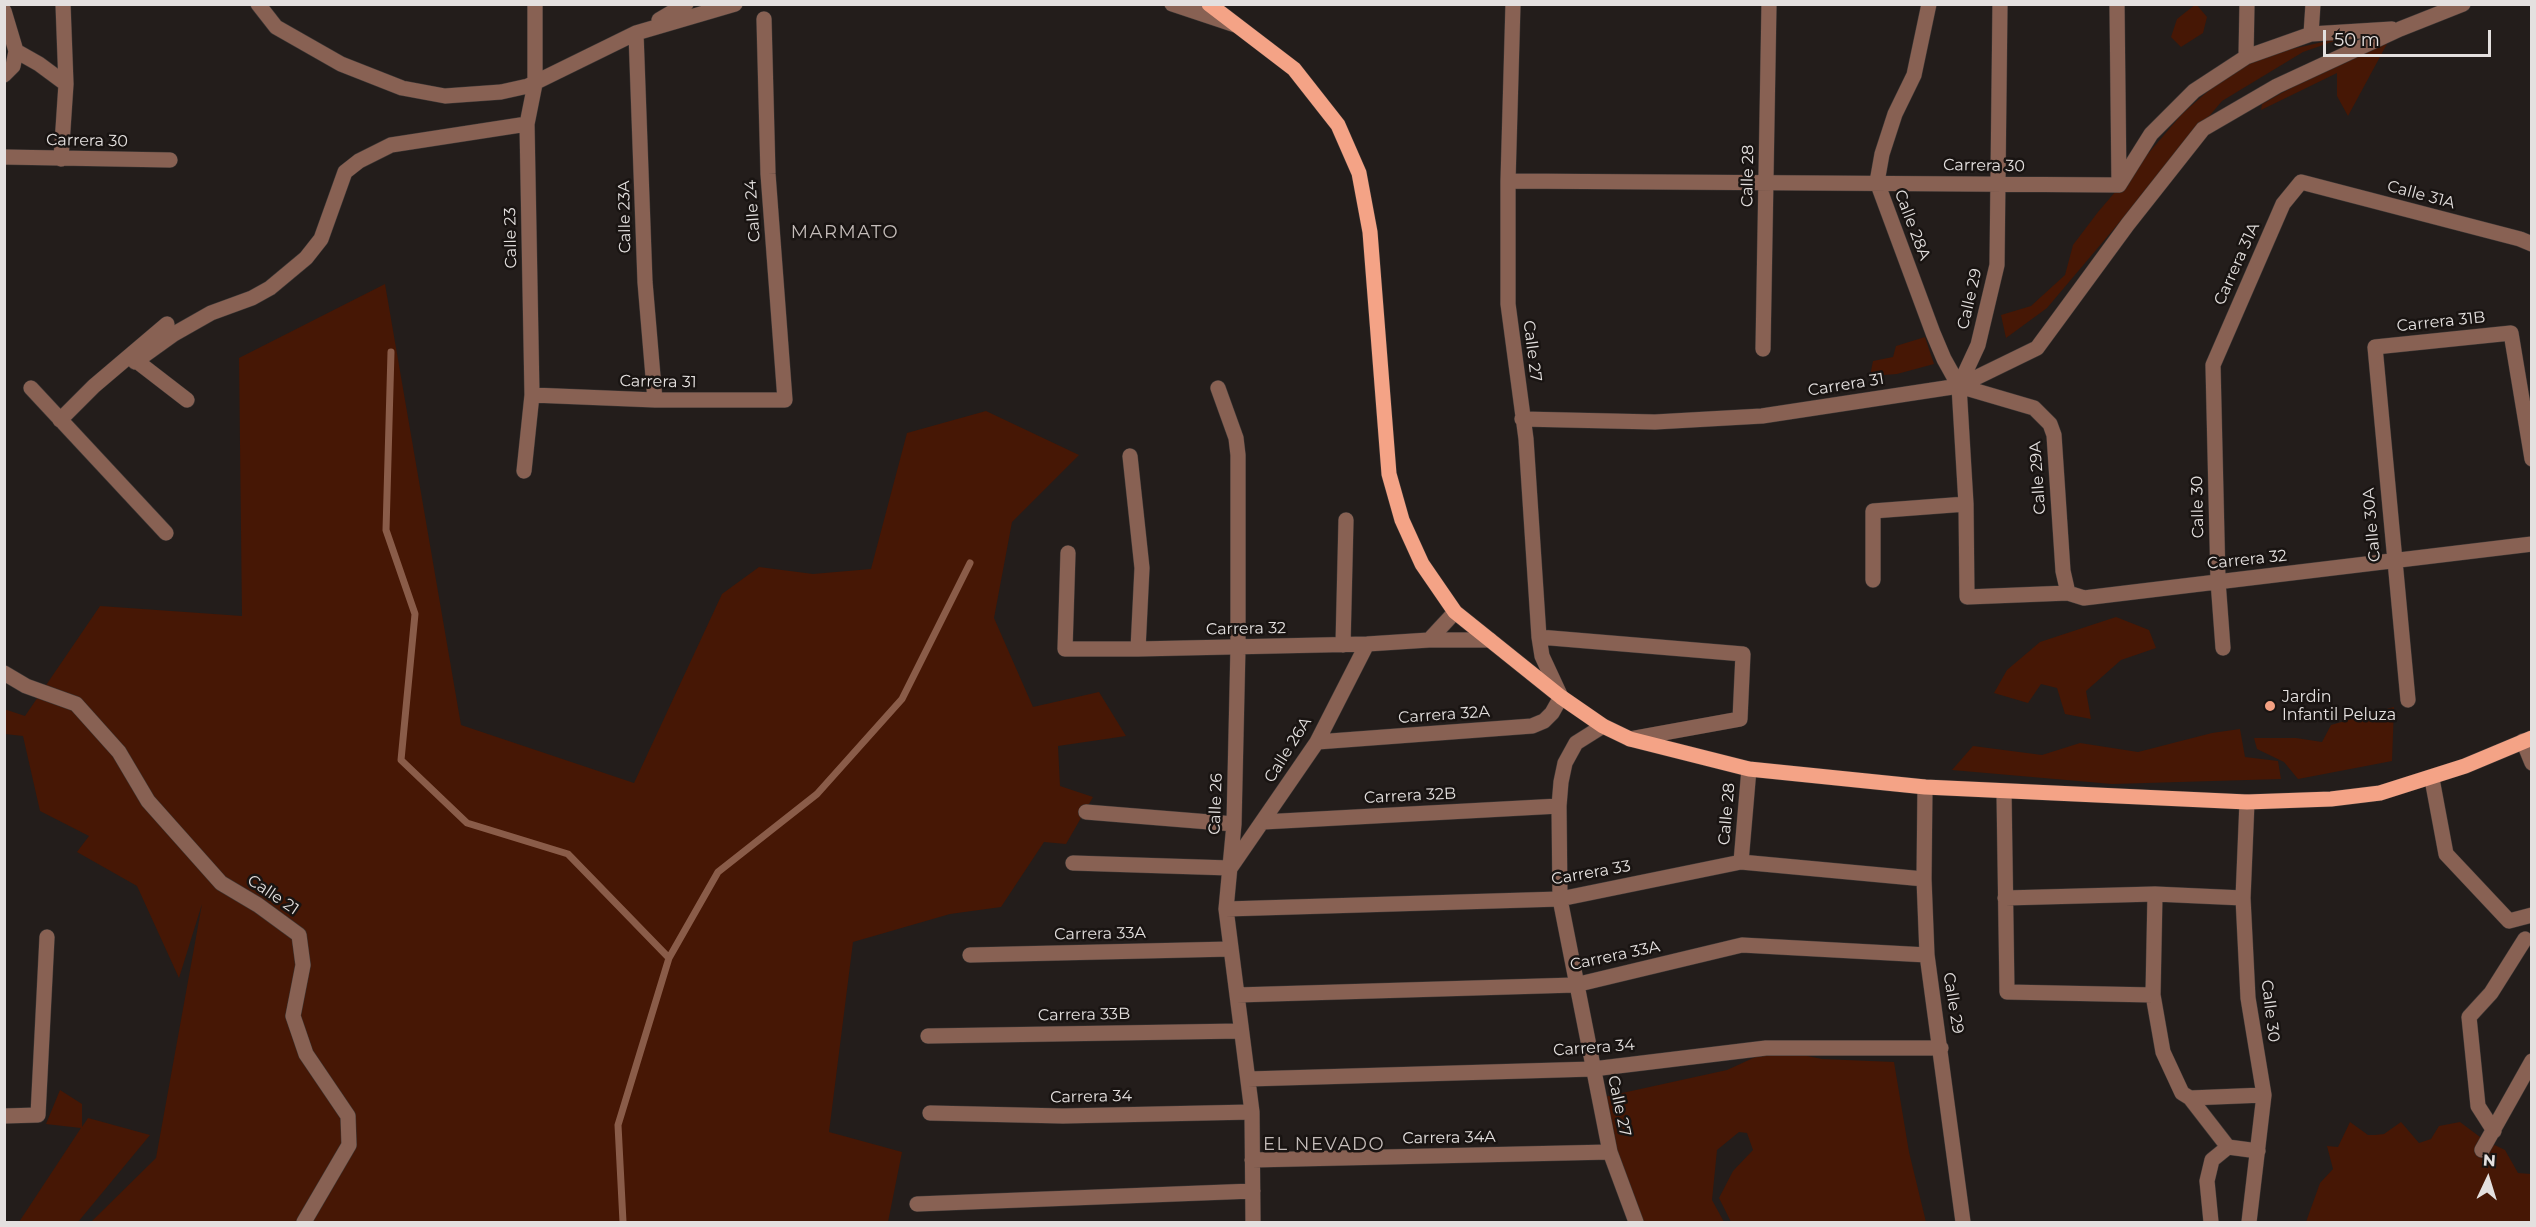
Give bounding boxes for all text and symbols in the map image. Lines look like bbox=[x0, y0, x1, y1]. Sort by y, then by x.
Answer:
scale bar bbox=[2326, 18, 2494, 56]
text: 50 m bbox=[2334, 29, 2380, 51]
street label: Carrera 30 bbox=[46, 131, 128, 151]
street label: Calle 28 bbox=[1738, 145, 1758, 207]
street label: Carrera 30 bbox=[1943, 156, 2025, 176]
street label: Calle 31A bbox=[2385, 177, 2457, 213]
street label: Calle 24 bbox=[741, 179, 765, 243]
street label: Calle 23A bbox=[615, 180, 635, 254]
street label: Calle 28A bbox=[1890, 187, 1934, 263]
street label: Calle 23 bbox=[501, 207, 521, 269]
street label: Carrera 31A bbox=[2210, 220, 2264, 308]
district label: MARMATO bbox=[791, 222, 899, 244]
street label: Calle 29 bbox=[1954, 267, 1986, 331]
street label: Carrera 31B bbox=[2396, 308, 2486, 336]
street label: Calle 27 bbox=[1519, 319, 1545, 383]
street label: Carrera 31 bbox=[1806, 369, 1886, 401]
street label: Carrera 31 bbox=[619, 372, 697, 392]
street label: Calle 29A bbox=[2026, 441, 2050, 515]
street label: Calle 30 bbox=[2188, 475, 2208, 539]
street label: Calle 30A bbox=[2359, 487, 2385, 563]
street label: Carrera 32 bbox=[2206, 546, 2288, 574]
street label: Carrera 32 bbox=[1206, 619, 1286, 639]
place label: Jardin Infantil Peluza bbox=[2282, 687, 2396, 725]
marker: Jardin Infantil Peluza bbox=[2263, 699, 2277, 713]
street label: Carrera 32A bbox=[1398, 702, 1490, 728]
street label: Calle 26A bbox=[1260, 714, 1316, 786]
street label: Calle 26 bbox=[1205, 773, 1227, 835]
street label: Calle 28 bbox=[1715, 782, 1739, 846]
street label: Carrera 32B bbox=[1363, 784, 1457, 808]
street label: Carrera 33 bbox=[1550, 857, 1632, 889]
street label: Calle 21 bbox=[244, 871, 302, 919]
street label: Carrera 33A bbox=[1054, 924, 1146, 944]
street label: Carrera 33A bbox=[1568, 937, 1662, 975]
street label: Calle 29 bbox=[1939, 971, 1967, 1035]
street label: Calle 30 bbox=[2257, 979, 2283, 1043]
street label: Carrera 33B bbox=[1038, 1005, 1130, 1025]
street label: Carrera 34 bbox=[1553, 1036, 1635, 1060]
street label: Calle 27 bbox=[1603, 1074, 1635, 1138]
street label: Carrera 34 bbox=[1050, 1087, 1132, 1107]
street label: Carrera 34A bbox=[1402, 1128, 1496, 1148]
district label: EL NEVADO bbox=[1263, 1134, 1385, 1156]
north arrow bbox=[2458, 1149, 2518, 1209]
text: N bbox=[2482, 1151, 2496, 1170]

